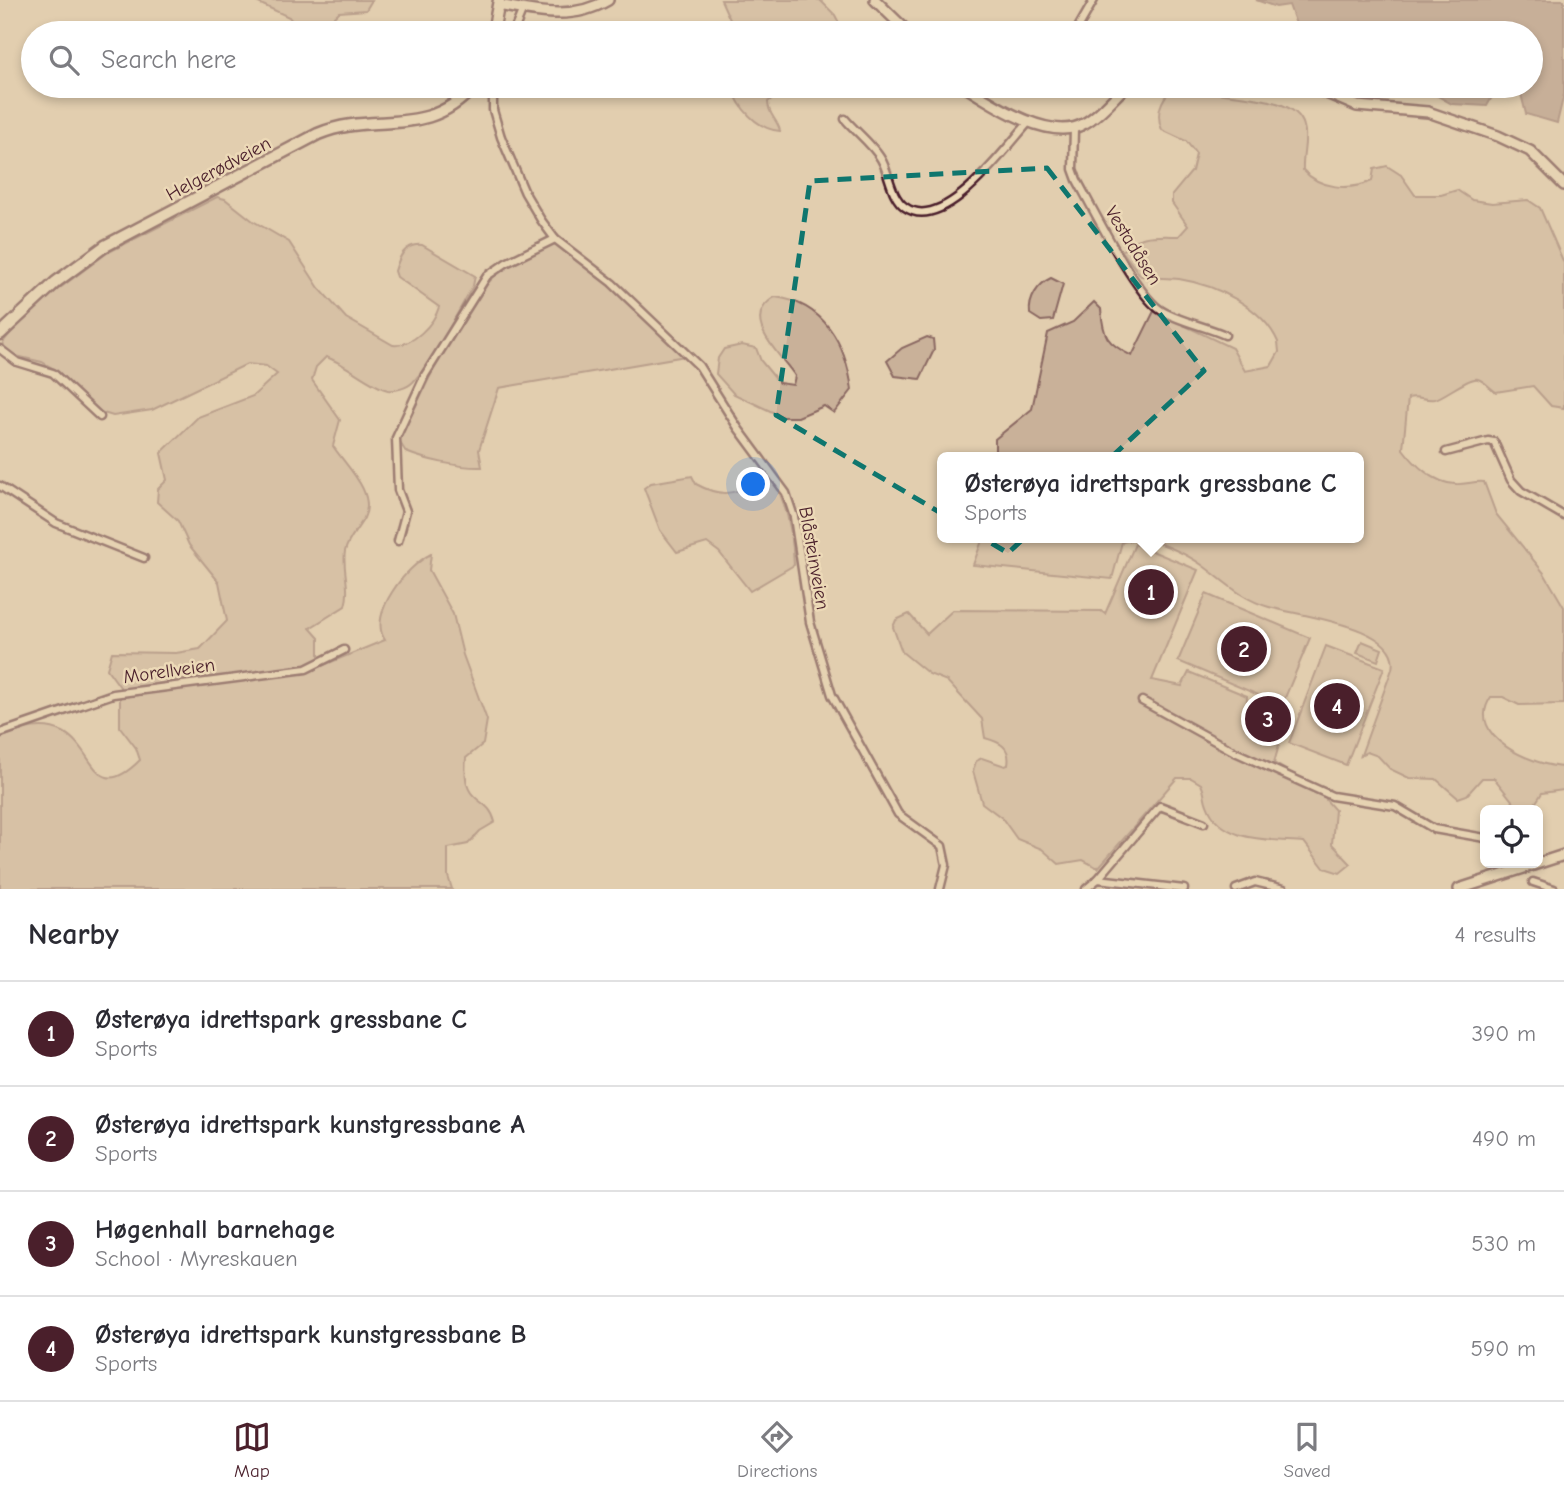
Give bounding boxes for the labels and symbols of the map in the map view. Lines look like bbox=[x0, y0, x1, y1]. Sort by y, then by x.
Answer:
street label: Helgerødveien bbox=[162, 132, 275, 206]
street label: Vestadåsen bbox=[1100, 202, 1166, 289]
your location bbox=[736, 467, 770, 501]
street label: Blåsteinveien bbox=[794, 505, 834, 611]
pin: 1 bbox=[1128, 566, 1174, 618]
pin: 2 bbox=[1221, 623, 1267, 675]
street label: Morellveien bbox=[122, 654, 216, 688]
pin: 4 bbox=[1314, 680, 1360, 732]
pin: 3 bbox=[1245, 693, 1291, 745]

